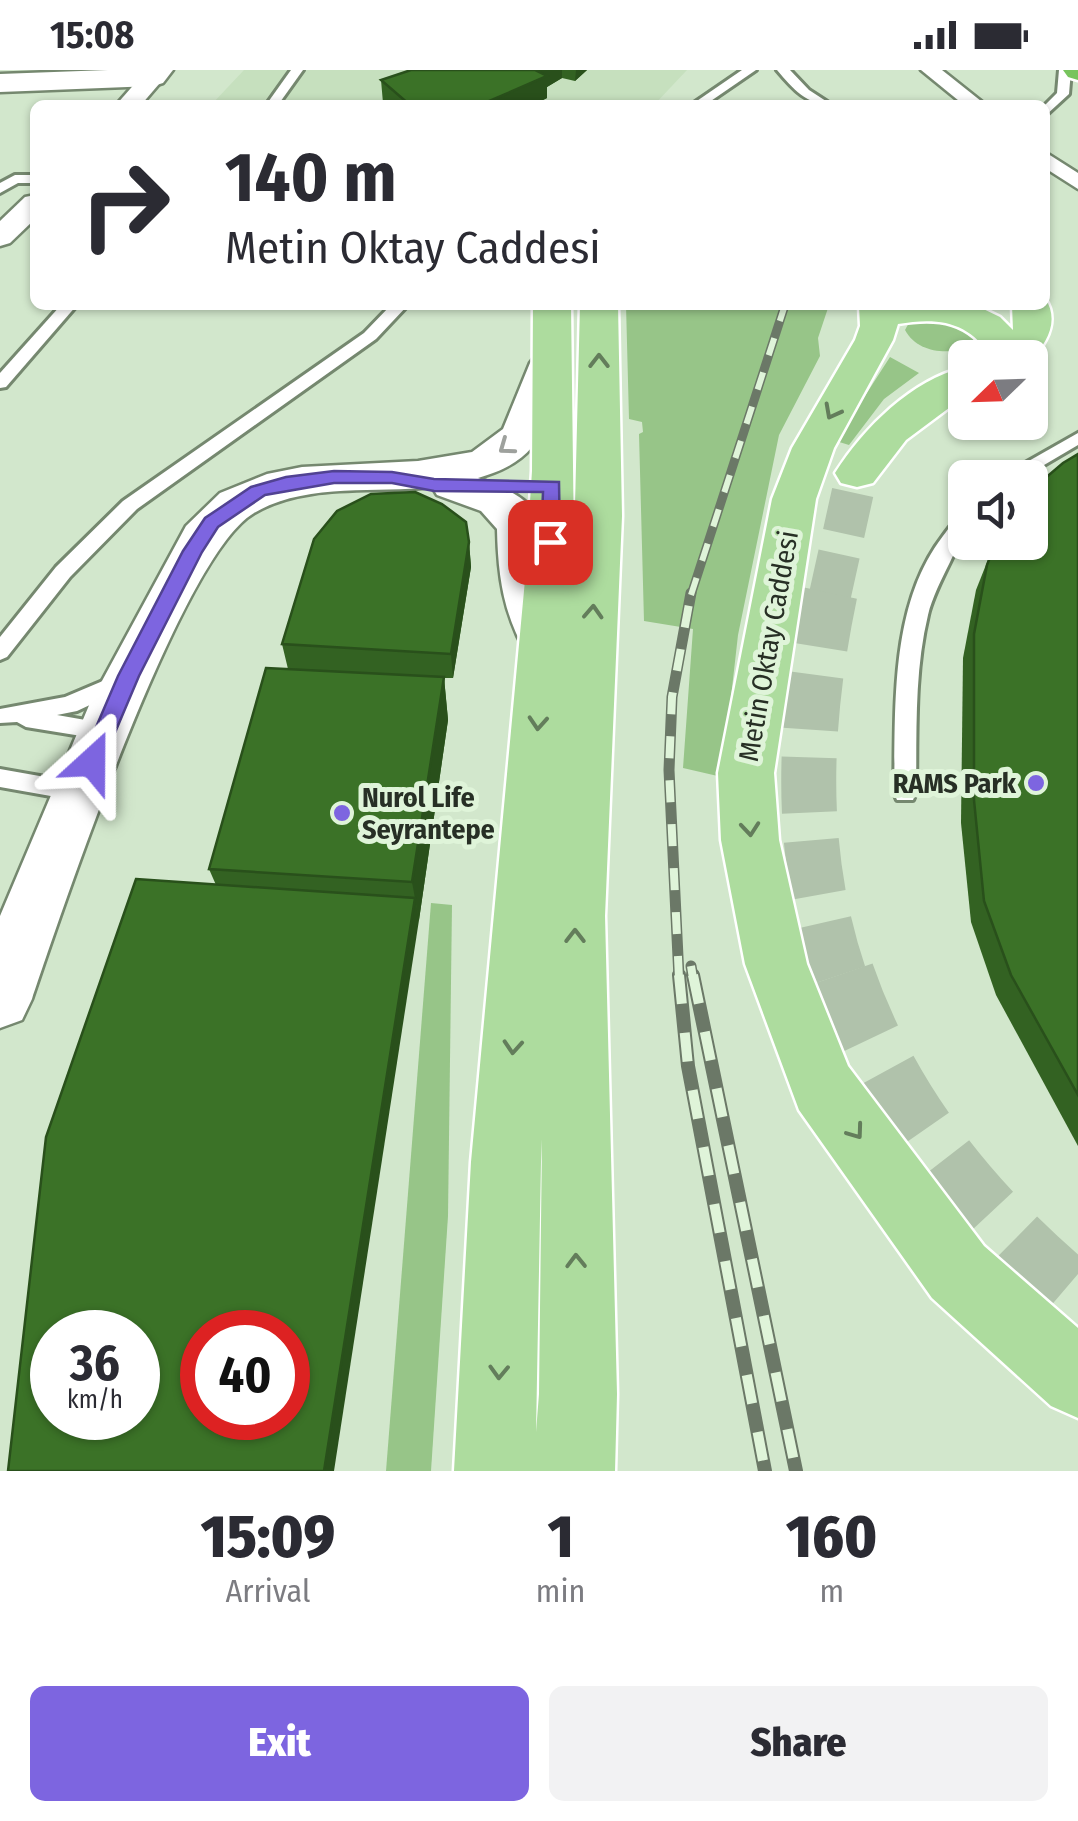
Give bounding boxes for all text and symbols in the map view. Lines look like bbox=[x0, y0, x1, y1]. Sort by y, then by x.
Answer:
text: 15:08 bbox=[50, 12, 134, 58]
text: 140 m bbox=[225, 136, 397, 220]
icon: right bbox=[60, 140, 190, 270]
text: Metin Oktay Caddesi bbox=[225, 221, 601, 275]
north arrow bbox=[948, 340, 1048, 440]
map controls bbox=[948, 340, 1048, 560]
one-way arrow bbox=[588, 353, 610, 368]
one-way arrow bbox=[825, 401, 845, 419]
one-way arrow bbox=[500, 435, 518, 452]
button: sound bbox=[948, 460, 1048, 560]
pin bbox=[508, 500, 593, 585]
icon: arrive bbox=[523, 515, 578, 570]
street label: Metin Oktay Caddesi bbox=[732, 528, 805, 764]
one-way arrow bbox=[582, 603, 603, 619]
position arrow bbox=[40, 710, 144, 814]
one-way arrow bbox=[527, 716, 549, 732]
place label: RAMS Park bbox=[893, 767, 1017, 800]
marker: RAMS Park bbox=[1025, 772, 1047, 794]
place label: Nurol Life Seyrantepe bbox=[362, 781, 495, 846]
marker: Nurol Life Seyrantepe bbox=[331, 802, 353, 824]
one-way arrow bbox=[738, 822, 760, 838]
one-way arrow bbox=[564, 928, 586, 944]
one-way arrow bbox=[503, 1040, 524, 1056]
one-way arrow bbox=[845, 1121, 862, 1139]
one-way arrow bbox=[565, 1253, 587, 1268]
speed limit sign: 40 bbox=[180, 1310, 310, 1440]
text: 36 bbox=[70, 1333, 120, 1393]
one-way arrow bbox=[488, 1365, 509, 1380]
text: km/h bbox=[67, 1385, 123, 1415]
text: 15:09 bbox=[201, 1501, 335, 1573]
text: 1 bbox=[548, 1501, 574, 1573]
text: 160 bbox=[786, 1501, 877, 1573]
text: Arrival bbox=[226, 1572, 310, 1610]
text: min bbox=[536, 1572, 585, 1610]
text: m bbox=[819, 1572, 844, 1610]
button: Exit bbox=[30, 1686, 529, 1801]
button: Share bbox=[549, 1686, 1048, 1801]

